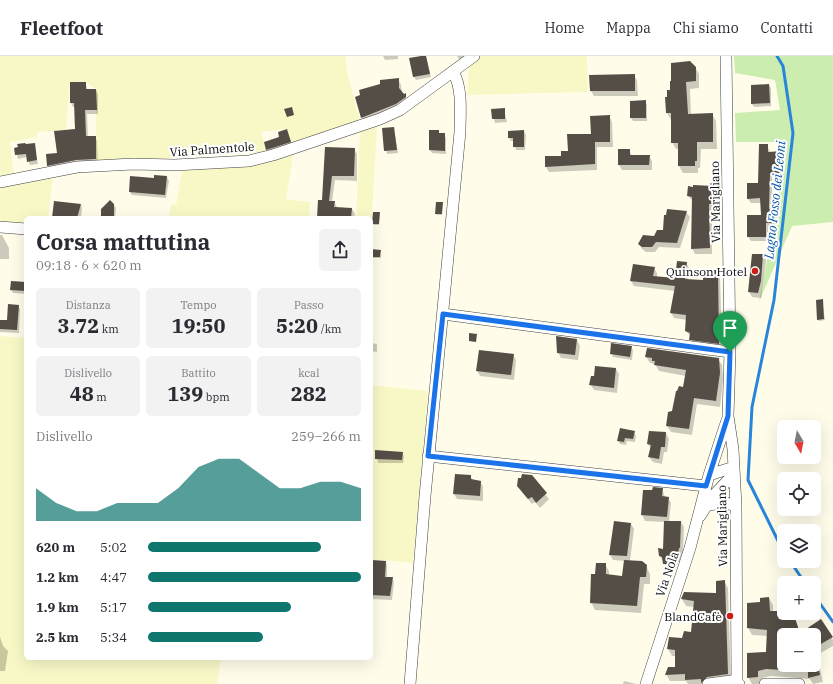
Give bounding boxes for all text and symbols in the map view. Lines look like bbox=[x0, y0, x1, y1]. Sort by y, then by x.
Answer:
text: Fleetfoot bbox=[20, 16, 103, 40]
text: Home bbox=[544, 19, 584, 37]
text: Mappa bbox=[606, 19, 651, 37]
text: Chi siamo bbox=[673, 19, 739, 37]
text: Contatti bbox=[761, 19, 813, 37]
street label: Via Palmentole bbox=[169, 139, 255, 159]
water label: Lagno Fosso dei Leoni bbox=[760, 140, 790, 261]
street label: Via Marigliano bbox=[707, 161, 723, 243]
text: Corsa mattutina bbox=[36, 227, 210, 256]
button: share bbox=[319, 229, 361, 271]
text: 09:18 · 6 × 620 m bbox=[36, 257, 142, 274]
place label: Quinson Hotel bbox=[666, 264, 747, 279]
marker: Quinson Hotel bbox=[750, 266, 760, 276]
text: Distanza bbox=[66, 298, 111, 312]
text: Tempo bbox=[180, 298, 217, 312]
text: Passo bbox=[294, 298, 324, 312]
pin bbox=[713, 311, 747, 352]
text: 3.72 bbox=[58, 312, 99, 339]
text: 19:50 bbox=[171, 312, 226, 339]
text: 5:20 bbox=[276, 312, 318, 339]
icon: arrive bbox=[719, 317, 741, 339]
text: km bbox=[99, 322, 119, 336]
text: /km bbox=[318, 322, 342, 336]
text: Dislivello bbox=[64, 366, 112, 380]
text: Battito bbox=[181, 366, 216, 380]
text: kcal bbox=[298, 366, 319, 380]
text: 48 bbox=[70, 380, 94, 407]
text: 139 bbox=[167, 380, 203, 407]
text: 282 bbox=[291, 380, 327, 407]
text: m bbox=[94, 390, 107, 404]
text: bpm bbox=[203, 390, 230, 404]
north arrow bbox=[777, 420, 821, 464]
map controls bbox=[777, 420, 821, 672]
text: Dislivello bbox=[36, 428, 93, 445]
text: 259–266 m bbox=[291, 428, 361, 445]
button: locate bbox=[777, 472, 821, 516]
street label: Via Marigliano bbox=[714, 485, 730, 567]
button: layers bbox=[777, 524, 821, 568]
text: 620 m bbox=[36, 539, 75, 556]
text: 5:02 bbox=[100, 539, 127, 556]
street label: Via Nola bbox=[652, 549, 682, 599]
text: 1.2 km bbox=[36, 569, 79, 586]
text: 4:47 bbox=[100, 569, 127, 586]
button: + bbox=[777, 576, 821, 620]
text: 1.9 km bbox=[36, 599, 79, 616]
text: 5:17 bbox=[100, 599, 127, 616]
place label: BlandCafè bbox=[664, 609, 722, 624]
marker: BlandCafè bbox=[725, 611, 735, 621]
button: − bbox=[777, 628, 821, 672]
text: 2.5 km bbox=[36, 629, 79, 646]
text: 5:34 bbox=[100, 629, 127, 646]

